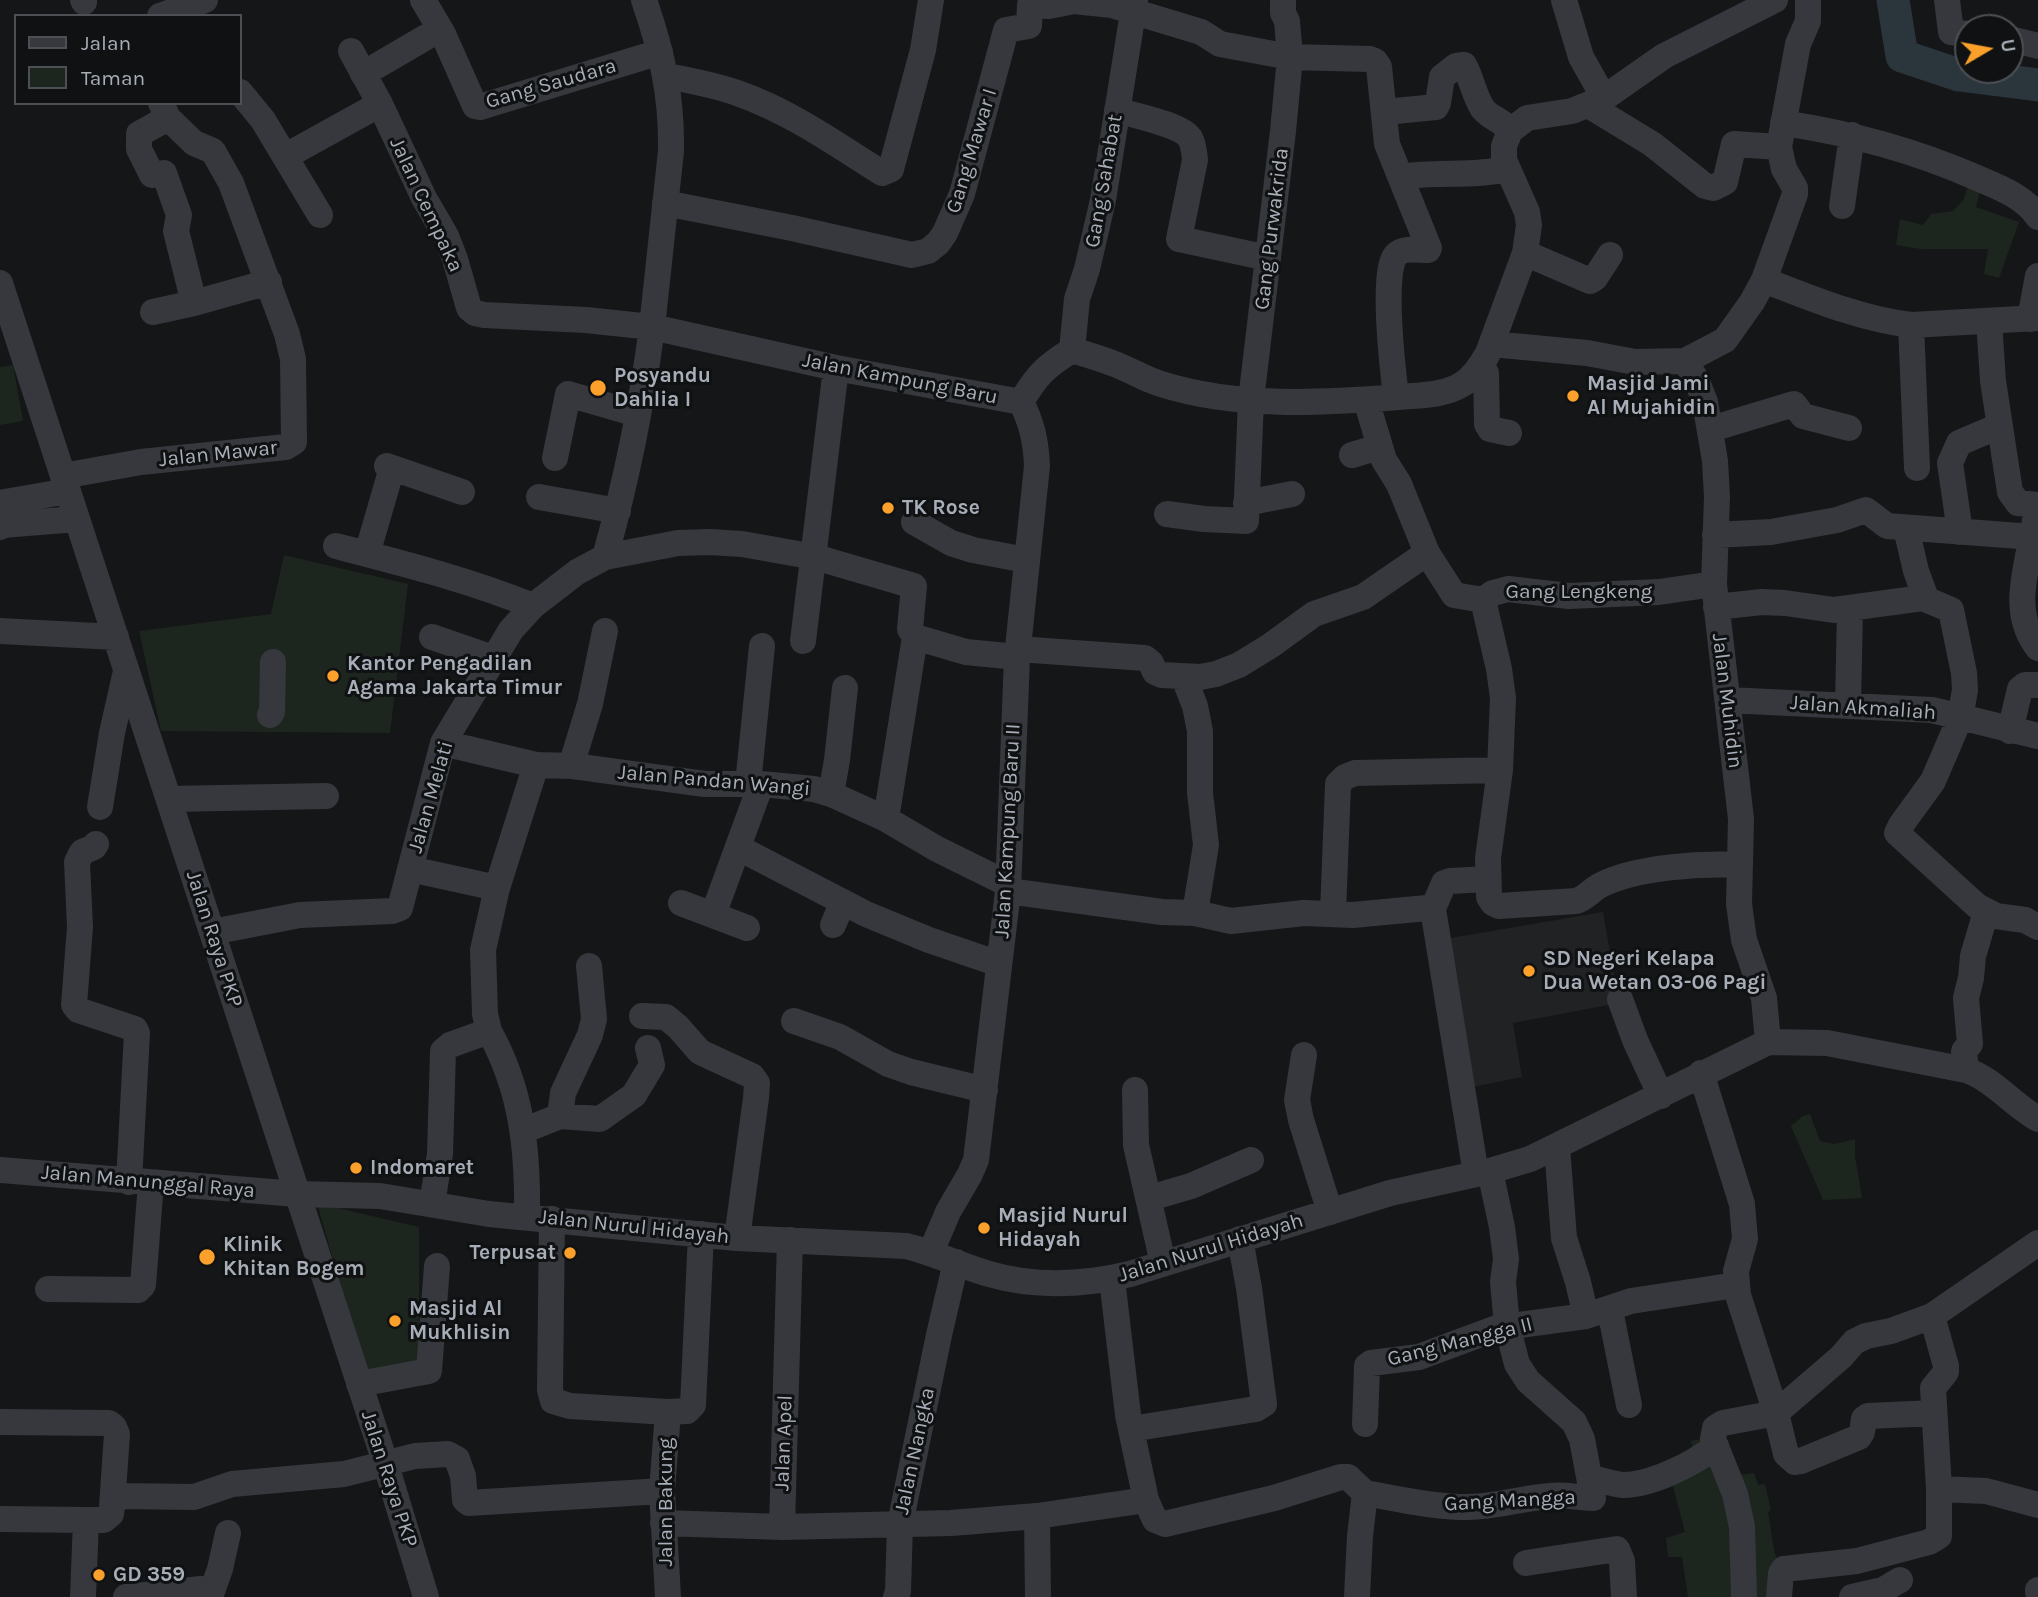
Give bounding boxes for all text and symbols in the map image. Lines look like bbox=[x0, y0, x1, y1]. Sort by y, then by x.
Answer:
legend bbox=[14, 14, 242, 105]
north arrow bbox=[1954, 14, 2024, 84]
text: Jalan bbox=[81, 31, 131, 55]
text: U bbox=[1996, 37, 2020, 54]
street label: Gang Saudara bbox=[483, 53, 619, 115]
text: Taman bbox=[81, 66, 145, 90]
street label: Gang Mawar I bbox=[941, 86, 1003, 216]
street label: Gang Sahabat bbox=[1080, 112, 1128, 250]
street label: Jalan Cempaka bbox=[384, 134, 468, 276]
street label: Gang Purwakrida bbox=[1250, 147, 1294, 311]
street label: Jalan Kampung Baru bbox=[800, 348, 1000, 410]
place label: Posyandu Dahlia I bbox=[614, 363, 711, 413]
place label: Masjid Jami Al Mujahidin bbox=[1587, 371, 1716, 421]
marker: Posyandu Dahlia I bbox=[588, 378, 608, 398]
marker: Masjid Jami Al Mujahidin bbox=[1565, 388, 1581, 404]
street label: Jalan Mawar bbox=[158, 435, 278, 473]
place label: TK Rose bbox=[902, 495, 980, 521]
marker: TK Rose bbox=[880, 500, 896, 516]
street label: Gang Lengkeng bbox=[1506, 579, 1652, 605]
street label: Jalan Muhidin bbox=[1706, 632, 1748, 770]
place label: Kantor Pengadilan Agama Jakarta Timur bbox=[347, 651, 562, 701]
marker: Kantor Pengadilan Agama Jakarta Timur bbox=[325, 668, 341, 684]
street label: Jalan Akmaliah bbox=[1789, 690, 1937, 726]
street label: Jalan Kampung Baru II bbox=[990, 723, 1026, 939]
street label: Jalan Melati bbox=[403, 738, 459, 856]
street label: Jalan Pandan Wangi bbox=[617, 760, 811, 802]
street label: Jalan Raya PKP bbox=[180, 868, 248, 1010]
place label: SD Negeri Kelapa Dua Wetan 03-06 Pagi bbox=[1543, 946, 1766, 996]
marker: SD Negeri Kelapa Dua Wetan 03-06 Pagi bbox=[1521, 963, 1537, 979]
place label: Indomaret bbox=[370, 1155, 474, 1181]
street label: Jalan Manunggal Raya bbox=[40, 1160, 256, 1204]
marker: Indomaret bbox=[348, 1160, 364, 1176]
place label: Masjid Nurul Hidayah bbox=[998, 1203, 1128, 1253]
street label: Jalan Nurul Hidayah bbox=[537, 1204, 731, 1250]
street label: Jalan Nurul Hidayah bbox=[1116, 1208, 1306, 1288]
marker: Masjid Nurul Hidayah bbox=[976, 1220, 992, 1236]
place label: Klinik Khitan Bogem bbox=[223, 1232, 364, 1282]
place label: Terpusat bbox=[470, 1240, 556, 1266]
marker: Terpusat bbox=[562, 1245, 578, 1261]
marker: Klinik Khitan Bogem bbox=[197, 1247, 217, 1267]
place label: Masjid Al Mukhlisin bbox=[409, 1296, 510, 1346]
street label: Gang Mangga II bbox=[1385, 1312, 1535, 1372]
marker: Masjid Al Mukhlisin bbox=[387, 1313, 403, 1329]
street label: Jalan Nangka bbox=[889, 1385, 941, 1517]
street label: Jalan Apel bbox=[770, 1395, 798, 1491]
street label: Jalan Raya PKP bbox=[355, 1408, 423, 1550]
street label: Jalan Bakung bbox=[653, 1438, 679, 1566]
street label: Gang Mangga bbox=[1443, 1485, 1577, 1517]
place label: GD 359 bbox=[113, 1562, 185, 1588]
marker: GD 359 bbox=[91, 1567, 107, 1583]

